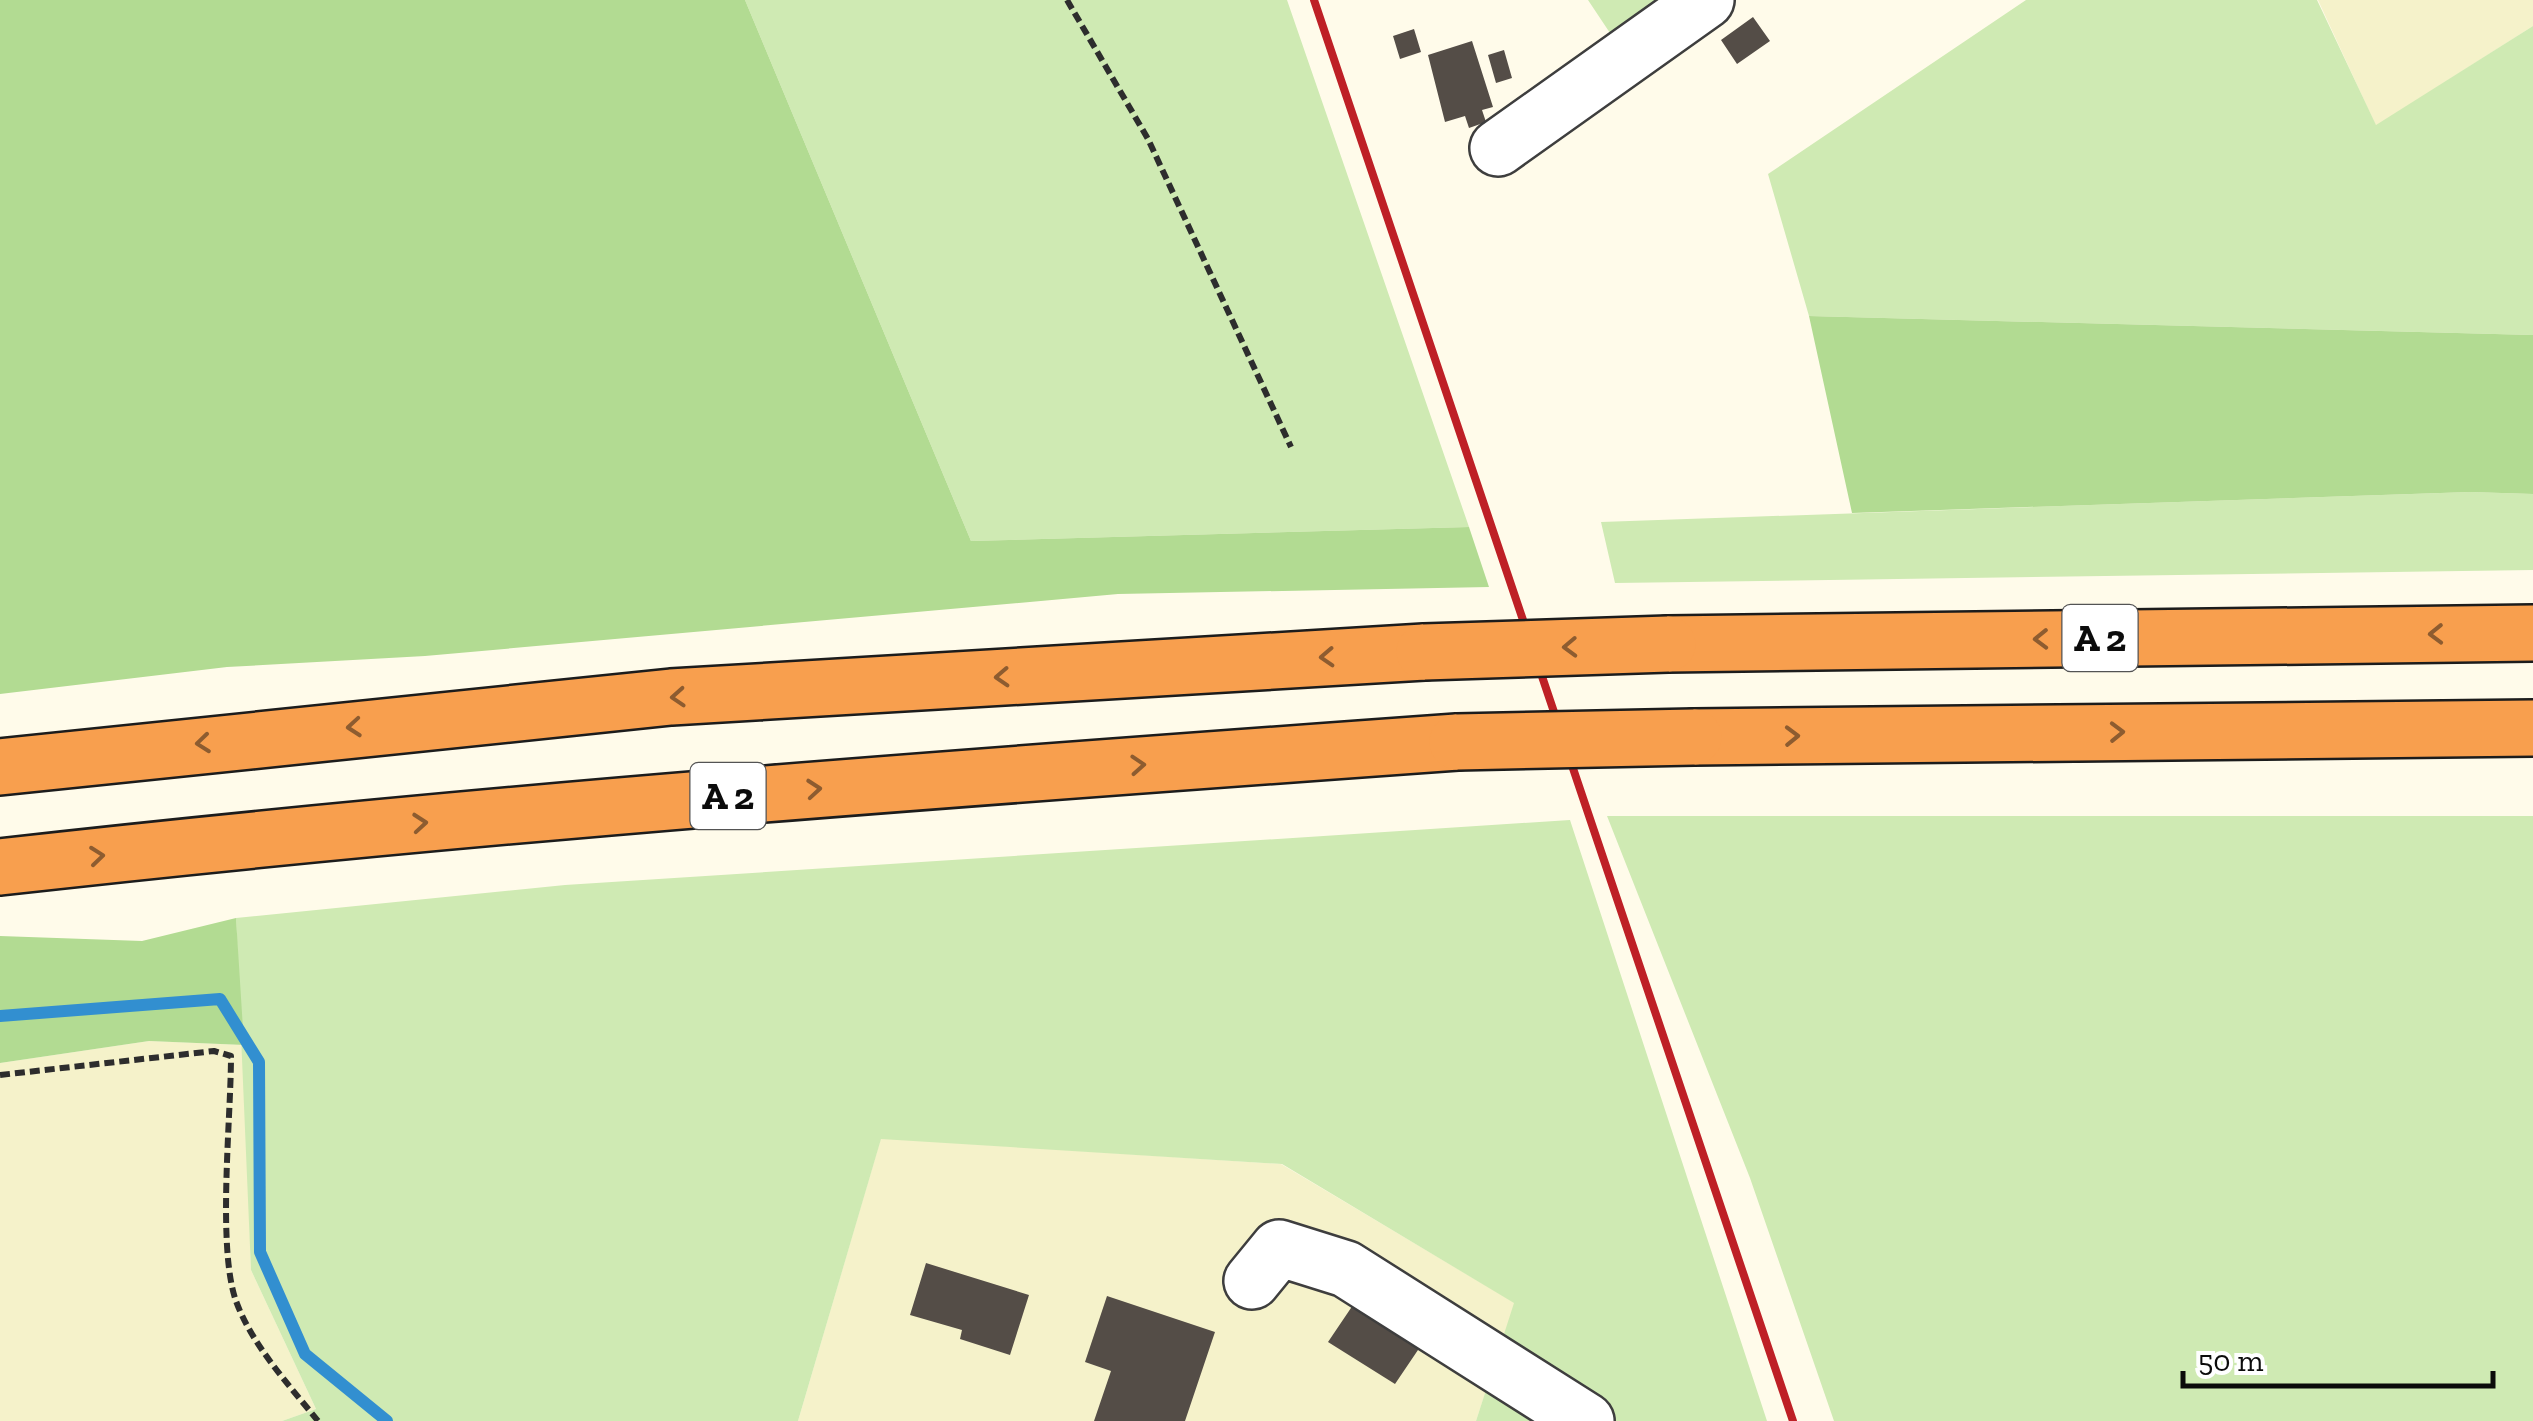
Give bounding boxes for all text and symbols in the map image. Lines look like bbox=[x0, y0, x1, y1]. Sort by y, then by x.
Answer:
road number: A 2 bbox=[2062, 605, 2138, 671]
one-way arrow bbox=[2427, 623, 2442, 645]
one-way arrow bbox=[2032, 628, 2048, 650]
one-way arrow bbox=[1562, 636, 1578, 657]
one-way arrow bbox=[1318, 646, 1334, 667]
one-way arrow bbox=[994, 666, 1010, 687]
one-way arrow bbox=[669, 685, 685, 707]
one-way arrow bbox=[346, 716, 362, 737]
one-way arrow bbox=[2109, 722, 2125, 743]
one-way arrow bbox=[1784, 725, 1800, 747]
one-way arrow bbox=[195, 731, 211, 753]
one-way arrow bbox=[1130, 755, 1146, 776]
road number: A 2 bbox=[690, 763, 766, 829]
one-way arrow bbox=[806, 778, 822, 800]
one-way arrow bbox=[413, 812, 429, 834]
one-way arrow bbox=[89, 846, 105, 867]
scale bar bbox=[2183, 1326, 2493, 1388]
text: 50 m bbox=[2198, 1343, 2263, 1379]

